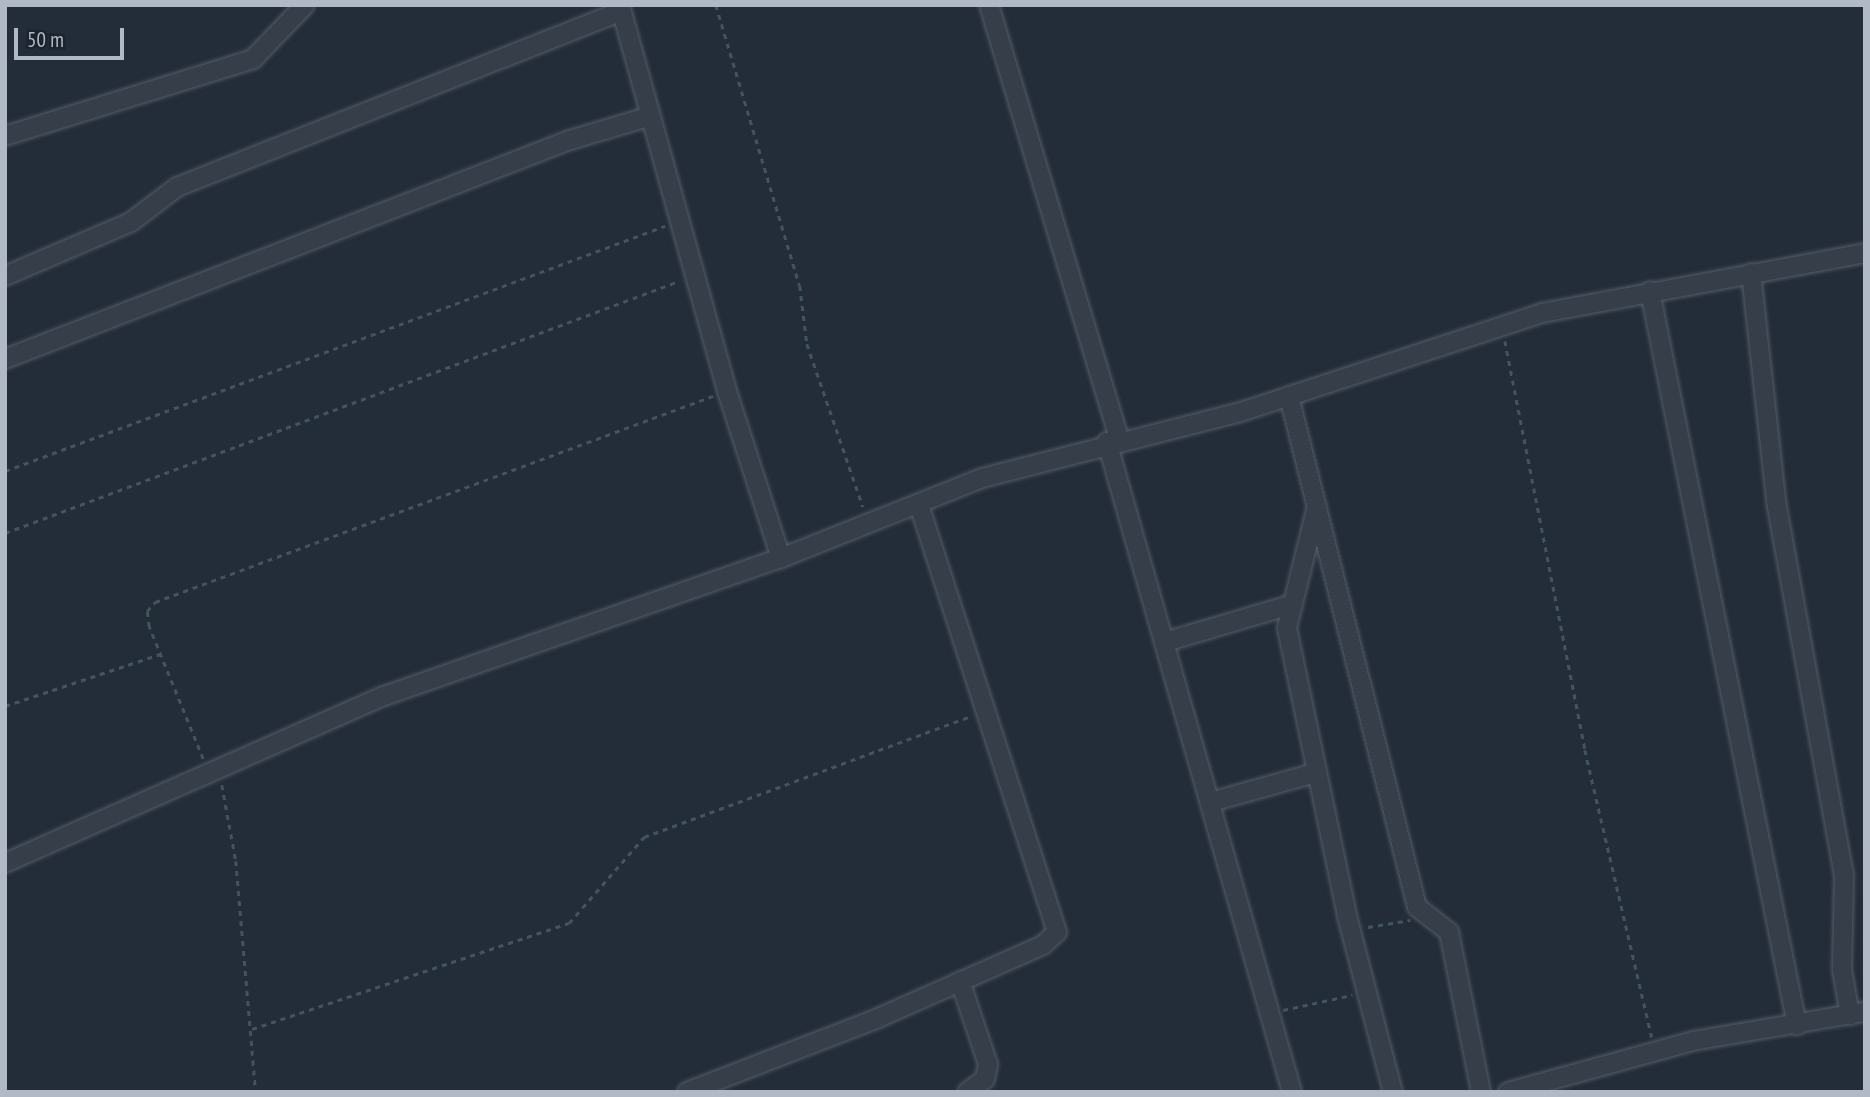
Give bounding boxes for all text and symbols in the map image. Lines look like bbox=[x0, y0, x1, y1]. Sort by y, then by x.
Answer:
scale bar bbox=[18, 14, 128, 58]
text: 50 m bbox=[27, 26, 64, 53]

